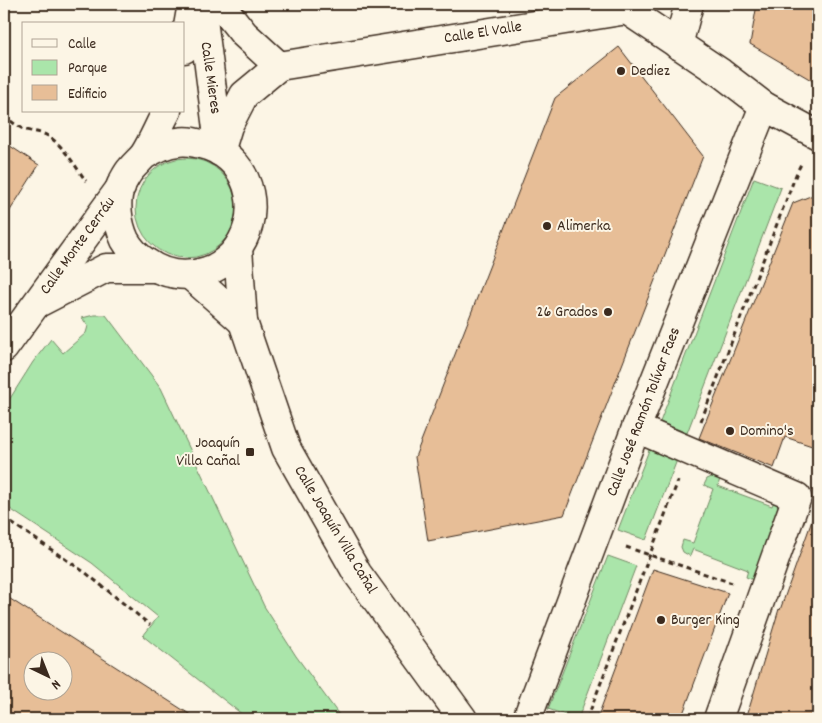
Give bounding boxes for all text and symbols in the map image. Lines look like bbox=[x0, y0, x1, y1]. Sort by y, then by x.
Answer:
street label: Calle El Valle bbox=[443, 16, 523, 50]
legend bbox=[22, 22, 185, 112]
text: Calle bbox=[68, 34, 97, 56]
street label: Calle Mieres bbox=[194, 40, 226, 116]
text: Parque bbox=[68, 58, 108, 80]
place label: Dediez bbox=[631, 60, 670, 83]
marker: Dediez bbox=[615, 65, 627, 77]
text: Edificio bbox=[68, 84, 107, 106]
street label: Calle Monte Cerráu bbox=[35, 192, 121, 300]
place label: Alimerka bbox=[557, 215, 611, 238]
marker: Alimerka bbox=[541, 220, 553, 232]
place label: 26 Grados bbox=[537, 301, 598, 324]
marker: 26 Grados bbox=[602, 306, 614, 318]
street label: Calle José Ramón Tolívar Faes bbox=[601, 324, 687, 500]
place label: Domino's bbox=[740, 420, 794, 443]
marker: Domino's bbox=[724, 425, 736, 437]
place label: Joaquín Villa Cañal bbox=[176, 432, 240, 473]
marker: Joaquín Villa Cañal bbox=[244, 446, 256, 458]
street label: Calle Joaquín Villa Cañal bbox=[288, 462, 382, 599]
place label: Burger King bbox=[671, 609, 740, 632]
marker: Burger King bbox=[655, 614, 667, 626]
north arrow bbox=[22, 650, 72, 700]
text: N bbox=[46, 674, 65, 694]

